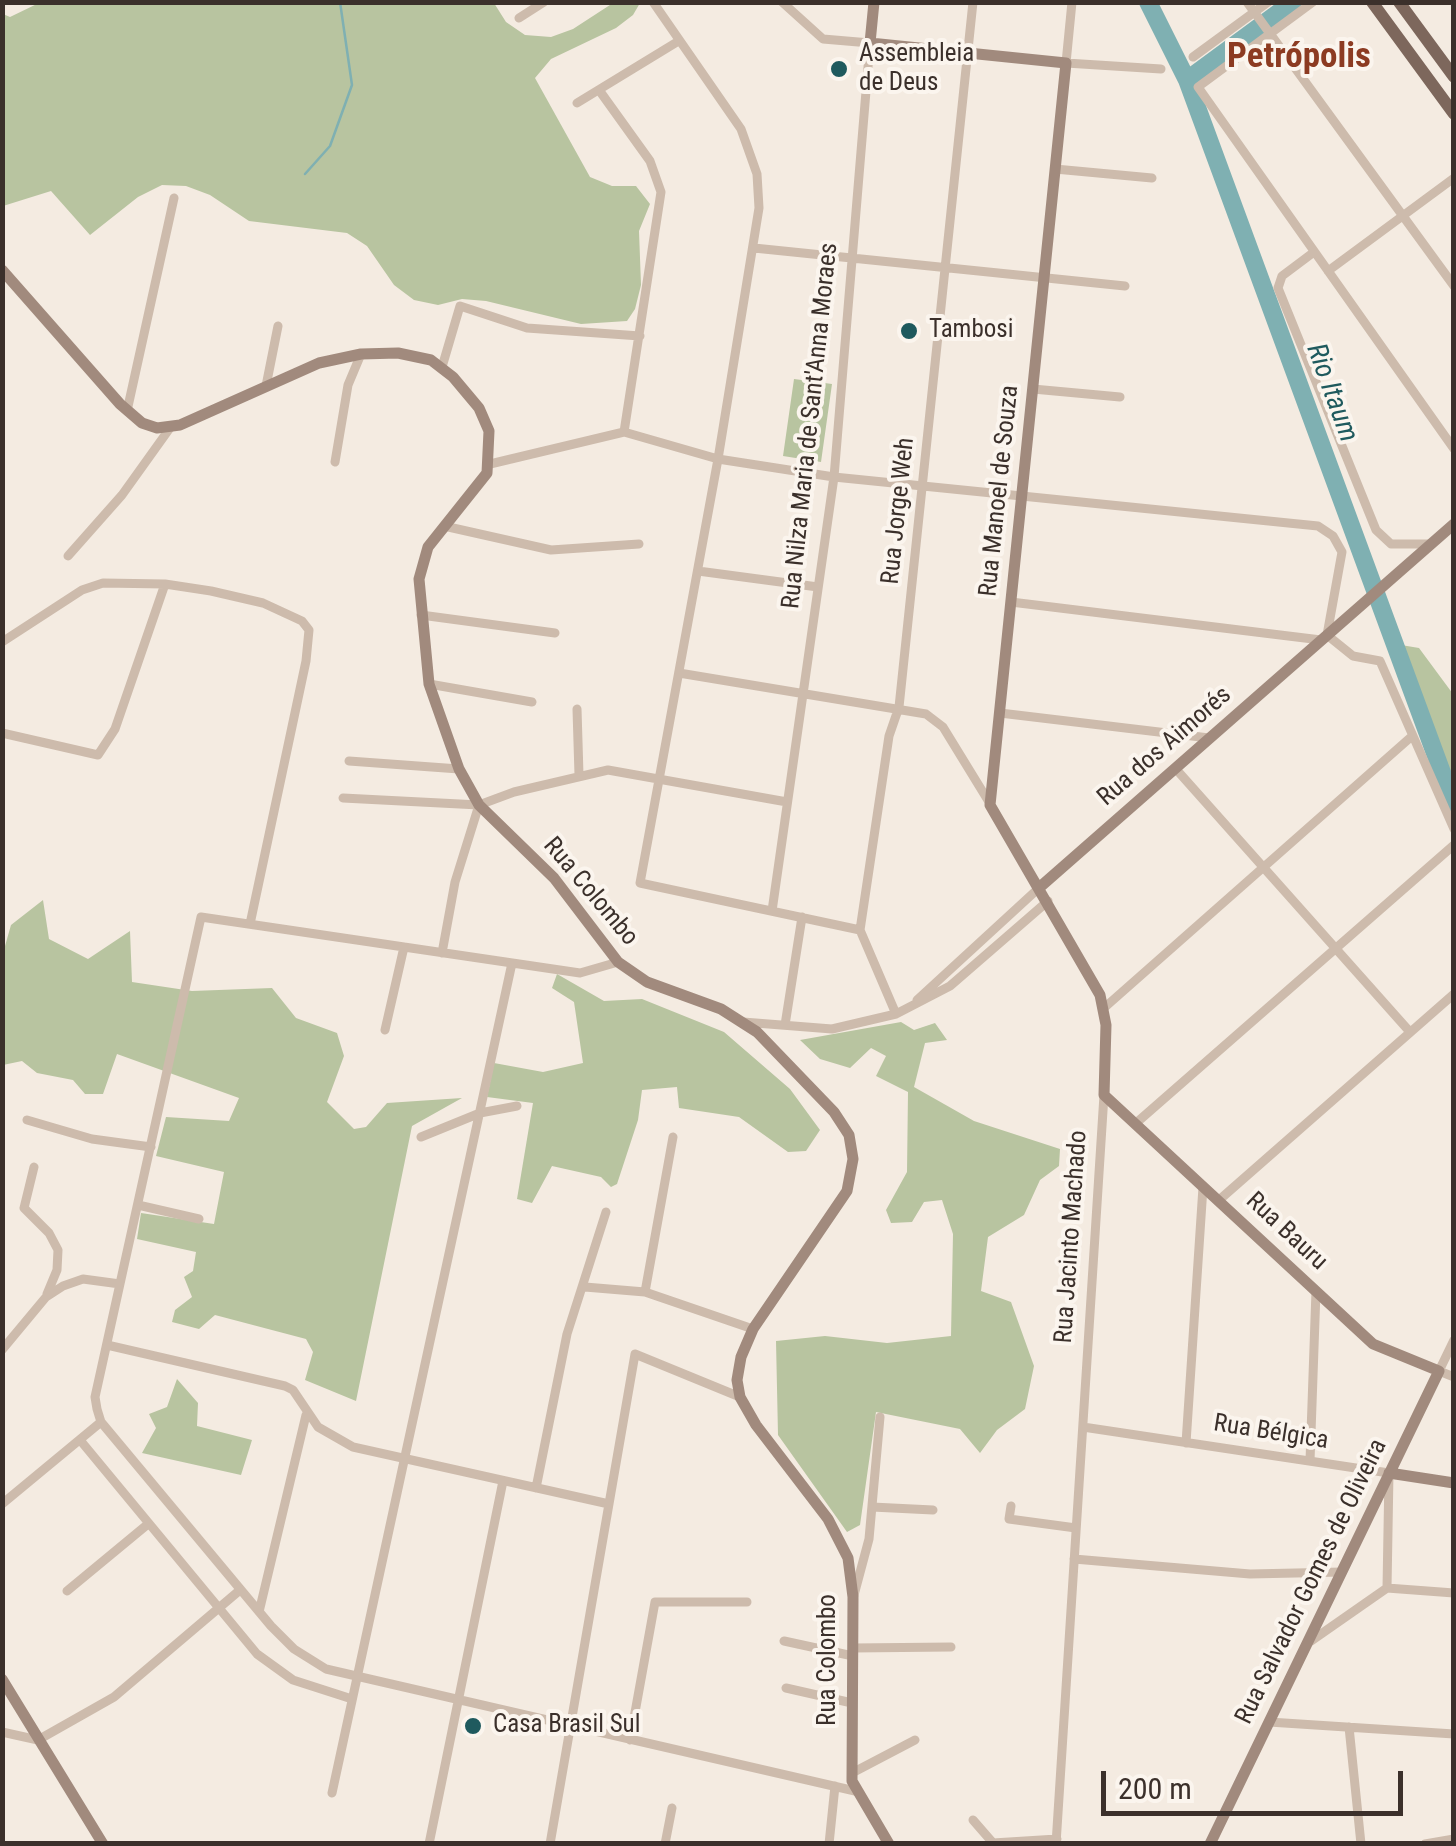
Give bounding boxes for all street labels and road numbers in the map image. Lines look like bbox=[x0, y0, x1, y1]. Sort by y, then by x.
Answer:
street label: Rua Nilza Maria de Sant'Anna Moraes bbox=[777, 242, 845, 610]
street label: Rua Manoel de Souza bbox=[974, 384, 1026, 598]
street label: Rua Jorge Weh bbox=[876, 436, 922, 586]
street label: Rua dos Aimorés bbox=[1092, 681, 1238, 813]
street label: Rua Colombo bbox=[536, 832, 644, 952]
street label: Rua Jacinto Machado bbox=[1050, 1130, 1094, 1344]
street label: Rua Bauru bbox=[1239, 1187, 1333, 1277]
street label: Rua Bélgica bbox=[1211, 1409, 1331, 1457]
street label: Rua Salvador Gomes de Oliveira bbox=[1230, 1435, 1394, 1729]
street label: Rua Colombo bbox=[814, 1594, 844, 1726]

